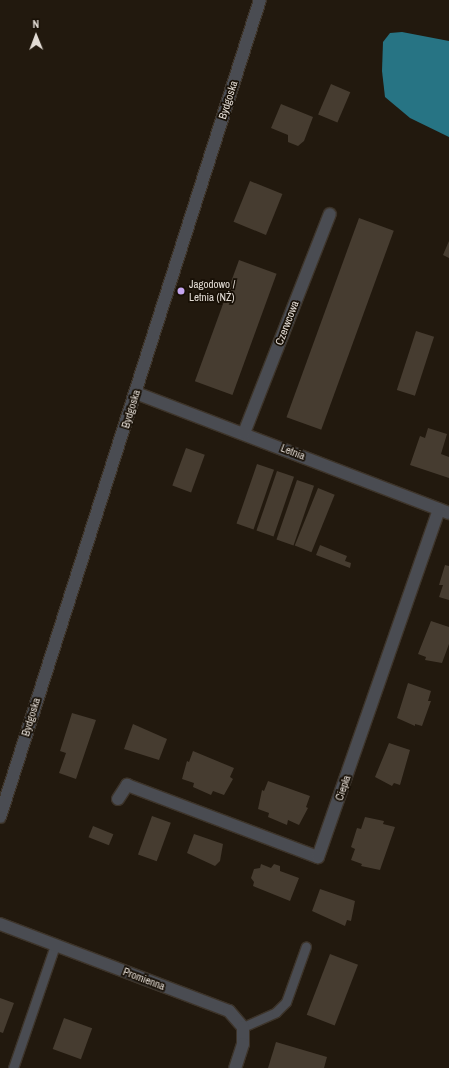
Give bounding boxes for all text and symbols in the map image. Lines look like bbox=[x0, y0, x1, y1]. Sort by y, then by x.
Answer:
north arrow bbox=[16, 16, 56, 56]
text: N bbox=[32, 17, 39, 31]
street label: Bydgoska bbox=[216, 79, 240, 121]
place label: Jagodowo / Letnia (NŻ) bbox=[189, 278, 235, 304]
marker: Jagodowo / Letnia (NŻ) bbox=[176, 286, 186, 296]
street label: Czerwcowa bbox=[272, 299, 302, 347]
street label: Bydgoska bbox=[119, 388, 143, 430]
street label: Letnia bbox=[279, 441, 307, 463]
street label: Bydgoska bbox=[19, 696, 43, 738]
street label: Ciepła bbox=[333, 774, 353, 802]
street label: Promienna bbox=[121, 965, 167, 993]

